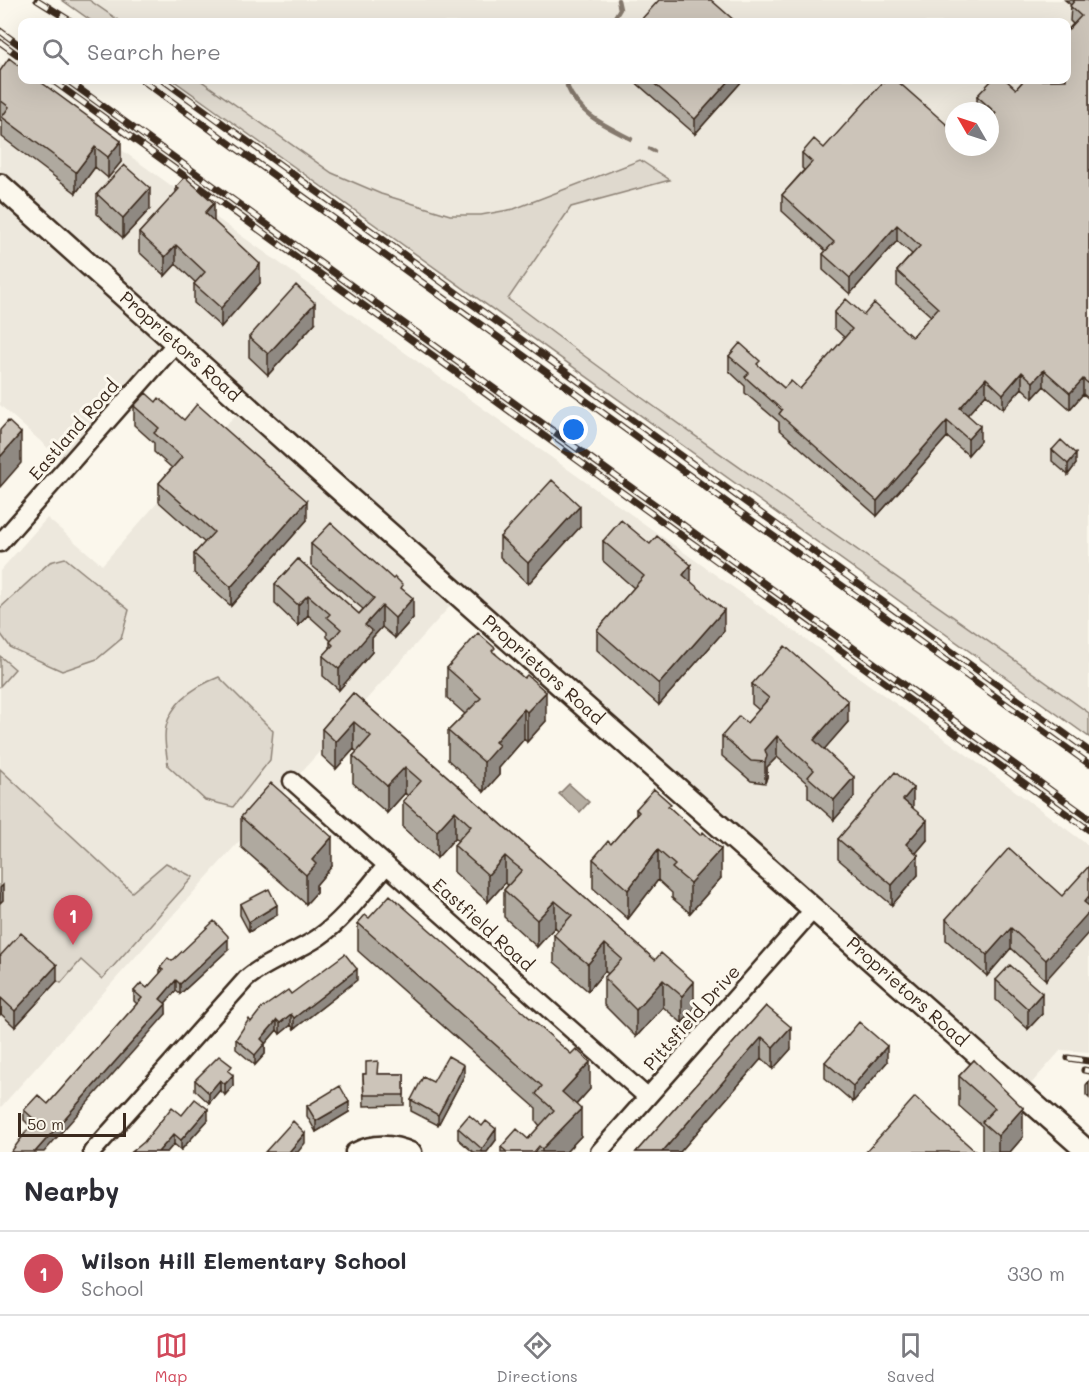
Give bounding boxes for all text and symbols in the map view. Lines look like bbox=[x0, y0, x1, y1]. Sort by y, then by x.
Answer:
search box bbox=[18, 18, 1071, 84]
icon: search bbox=[39, 35, 72, 68]
text: Search here bbox=[87, 37, 221, 66]
north arrow bbox=[945, 102, 999, 156]
street label: Proprietors Road bbox=[115, 285, 246, 406]
street label: Eastland Road bbox=[23, 374, 124, 485]
your location bbox=[559, 415, 588, 444]
street label: Proprietors Road bbox=[478, 609, 610, 729]
street label: Eastfield Road bbox=[428, 872, 539, 976]
pin: 1 bbox=[54, 896, 92, 945]
street label: Proprietors Road bbox=[842, 931, 974, 1051]
street label: Pittsfield Drive bbox=[638, 960, 745, 1075]
scale bar bbox=[18, 1110, 126, 1138]
text: 50 m bbox=[27, 1113, 64, 1134]
text: Nearby bbox=[24, 1174, 119, 1208]
text: Wilson Hill Elementary School bbox=[81, 1246, 406, 1275]
text: 1 bbox=[39, 1260, 48, 1286]
text: 330 m bbox=[1007, 1260, 1065, 1286]
text: School bbox=[81, 1275, 144, 1301]
tab: Map bbox=[155, 1329, 188, 1386]
tab: Directions bbox=[497, 1329, 578, 1386]
tab: Saved bbox=[887, 1329, 934, 1386]

